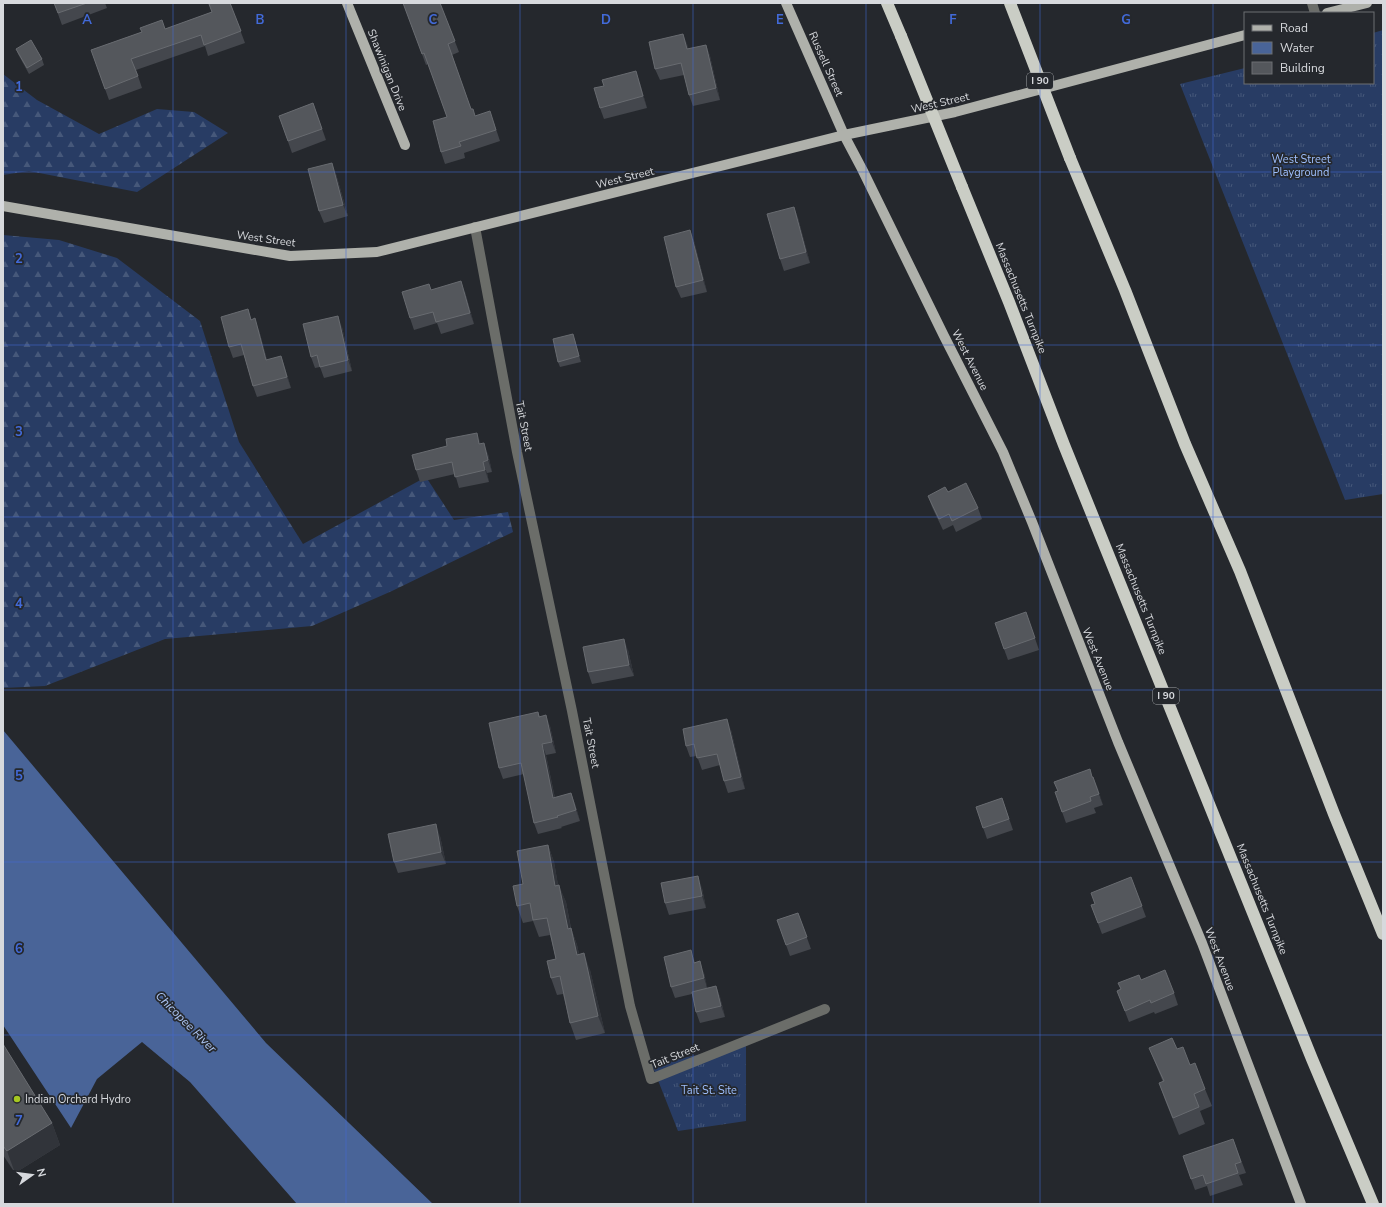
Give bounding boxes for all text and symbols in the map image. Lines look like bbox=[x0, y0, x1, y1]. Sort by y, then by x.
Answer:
text: A bbox=[82, 11, 92, 29]
text: B bbox=[256, 11, 265, 29]
text: C bbox=[429, 11, 438, 29]
text: D bbox=[601, 11, 611, 29]
text: E bbox=[776, 11, 784, 29]
text: F bbox=[949, 11, 957, 29]
text: G bbox=[1121, 11, 1131, 29]
legend bbox=[1244, 12, 1374, 84]
text: Road bbox=[1280, 20, 1308, 36]
street label: Shawinigan Drive bbox=[364, 27, 410, 113]
street label: Russell Street bbox=[805, 29, 847, 99]
text: Water bbox=[1280, 40, 1314, 56]
text: Building bbox=[1280, 60, 1325, 76]
road number: I 90 bbox=[1027, 73, 1053, 89]
text: 1 bbox=[15, 78, 23, 96]
street label: West Street bbox=[909, 89, 971, 117]
park label: West Street Playground bbox=[1271, 152, 1331, 180]
street label: West Street bbox=[594, 164, 656, 192]
street label: West Street bbox=[236, 227, 297, 251]
street label: Massachusetts Turnpike bbox=[992, 240, 1050, 356]
text: 2 bbox=[15, 250, 23, 268]
street label: West Avenue bbox=[948, 327, 992, 393]
street label: Tait Street bbox=[512, 400, 536, 453]
text: 3 bbox=[15, 423, 23, 441]
street label: Massachusetts Turnpike bbox=[1112, 541, 1170, 657]
text: 4 bbox=[15, 595, 23, 613]
street label: West Avenue bbox=[1079, 625, 1117, 693]
road number: I 90 bbox=[1153, 688, 1179, 704]
street label: Tait Street bbox=[579, 717, 603, 770]
text: 5 bbox=[15, 767, 23, 785]
street label: Massachusetts Turnpike bbox=[1233, 841, 1291, 957]
street label: West Avenue bbox=[1201, 925, 1239, 993]
text: 6 bbox=[15, 940, 23, 958]
water label: Chicopee River bbox=[152, 988, 221, 1057]
street label: Tait Street bbox=[649, 1039, 702, 1072]
park label: Tait St. Site bbox=[681, 1083, 737, 1098]
place label: Indian Orchard Hydro bbox=[25, 1092, 131, 1107]
marker: Indian Orchard Hydro bbox=[12, 1094, 22, 1104]
text: 7 bbox=[15, 1112, 23, 1130]
north arrow bbox=[12, 1155, 52, 1195]
text: N bbox=[33, 1167, 49, 1179]

